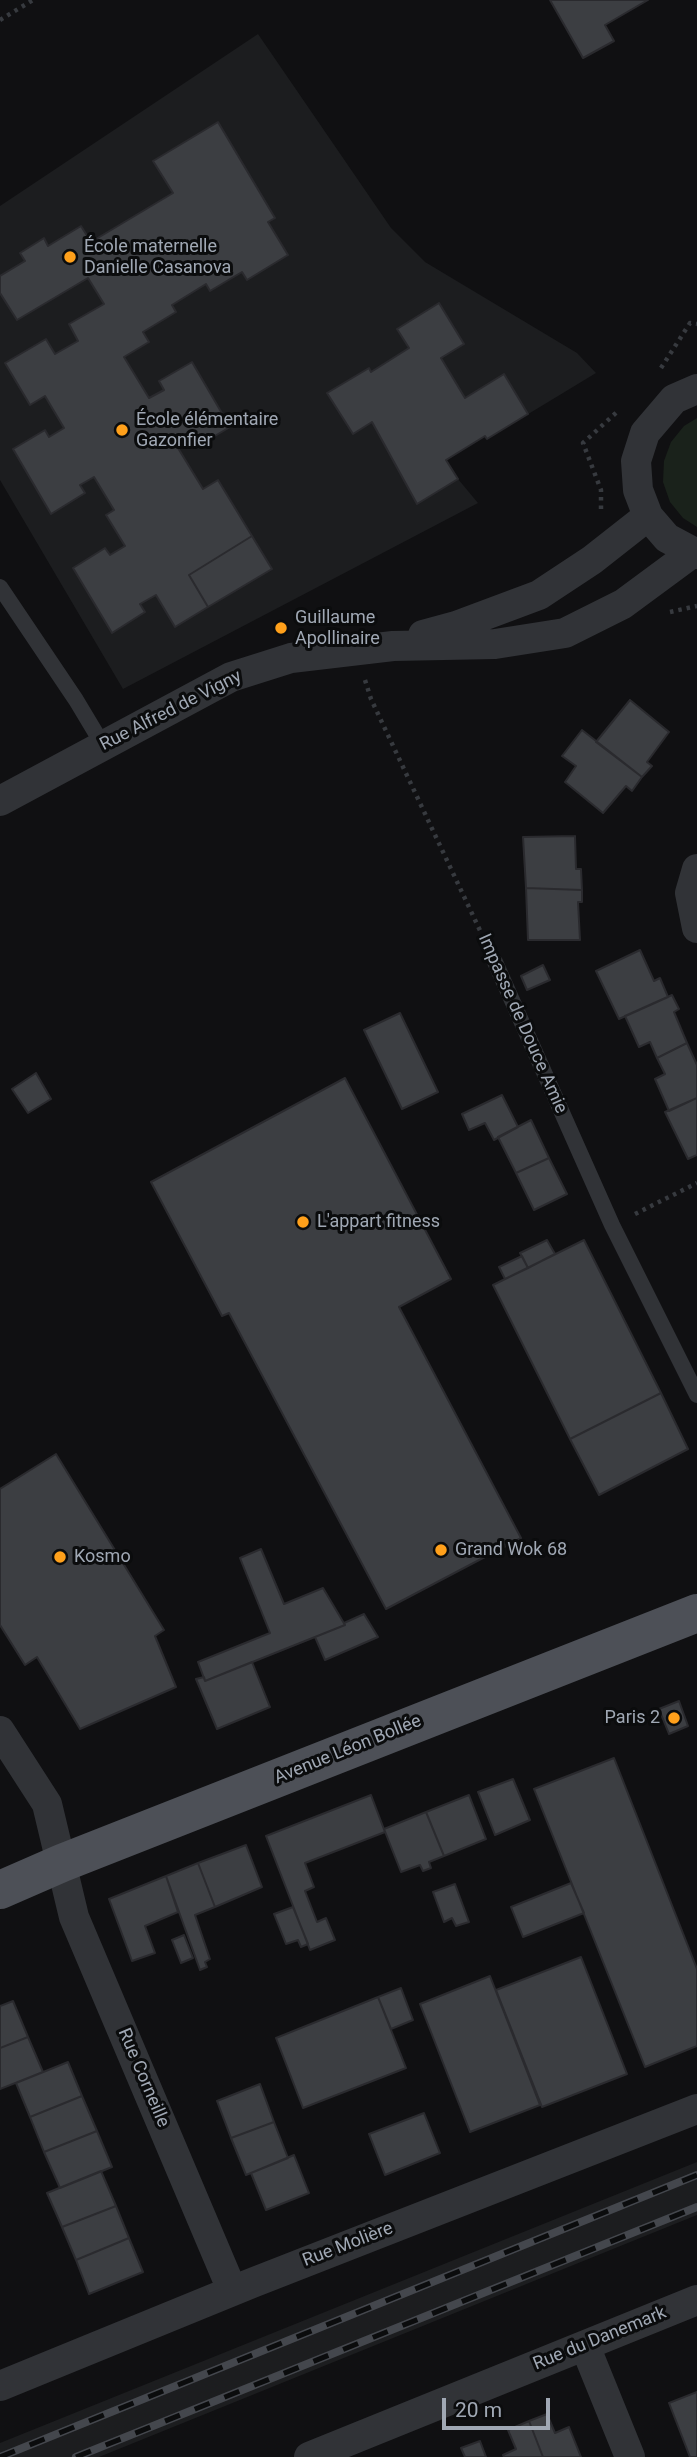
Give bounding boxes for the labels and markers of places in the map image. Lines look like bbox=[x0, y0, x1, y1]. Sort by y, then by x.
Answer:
place label: École maternelle Danielle Casanova bbox=[84, 236, 231, 278]
marker: École maternelle Danielle Casanova bbox=[62, 249, 78, 265]
place label: École élémentaire Gazonfier bbox=[136, 409, 278, 452]
marker: École élémentaire Gazonfier bbox=[114, 422, 130, 438]
place label: Guillaume Apollinaire bbox=[295, 607, 380, 650]
marker: Guillaume Apollinaire bbox=[273, 620, 289, 636]
place label: L'appart fitness bbox=[317, 1211, 440, 1233]
marker: L'appart fitness bbox=[295, 1214, 311, 1230]
place label: Grand Wok 68 bbox=[455, 1539, 567, 1561]
marker: Grand Wok 68 bbox=[433, 1542, 449, 1558]
place label: Kosmo bbox=[74, 1546, 131, 1568]
marker: Kosmo bbox=[52, 1549, 68, 1565]
place label: Paris 2 bbox=[605, 1707, 660, 1729]
marker: Paris 2 bbox=[666, 1710, 682, 1726]

